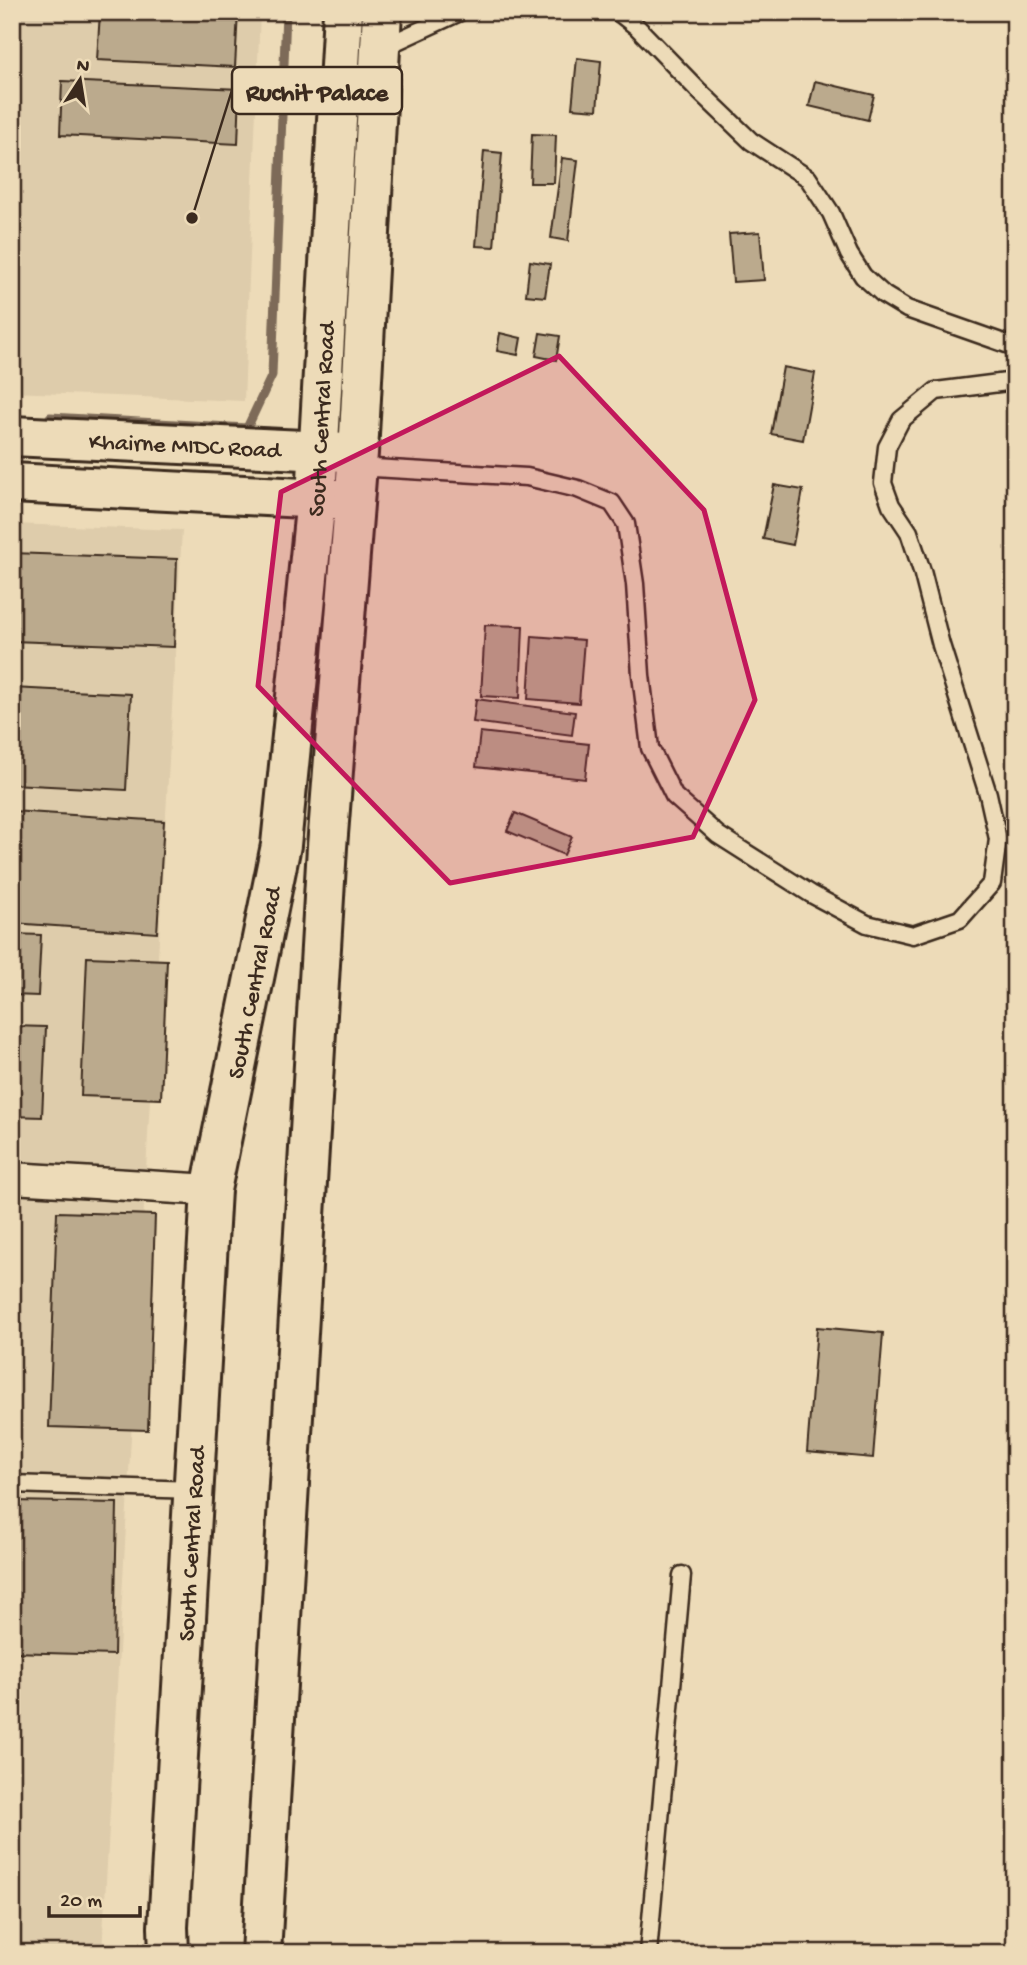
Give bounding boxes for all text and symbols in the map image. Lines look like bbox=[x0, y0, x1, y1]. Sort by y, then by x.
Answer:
north arrow bbox=[46, 46, 116, 116]
text: N bbox=[74, 54, 91, 79]
callout: Ruchit Palace bbox=[232, 67, 402, 114]
text: Ruchit Palace bbox=[245, 80, 390, 111]
street label: South Central Road bbox=[303, 319, 344, 518]
street label: Khairne MIDC Road bbox=[88, 429, 283, 467]
street label: South Central Road bbox=[223, 883, 291, 1082]
street label: South Central Road bbox=[174, 1444, 214, 1642]
scale bar bbox=[49, 1874, 140, 1918]
text: 20 m bbox=[60, 1890, 102, 1915]

